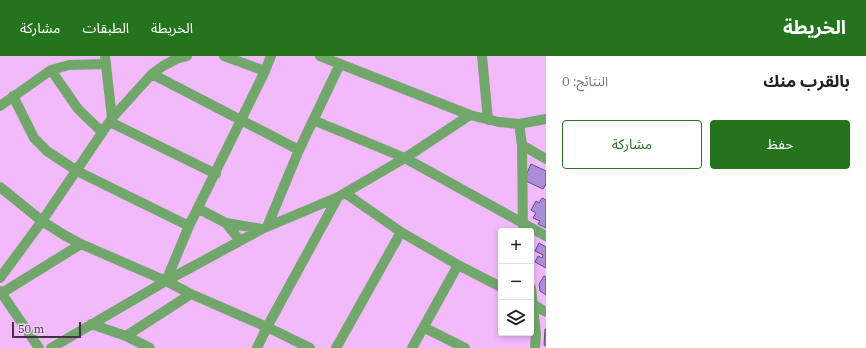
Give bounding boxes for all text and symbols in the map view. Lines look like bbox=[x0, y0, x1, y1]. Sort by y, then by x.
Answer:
text: الخريطة bbox=[783, 15, 846, 39]
text: مشاركة bbox=[20, 19, 60, 37]
text: الطبقات bbox=[82, 19, 129, 37]
text: الخريطة bbox=[151, 19, 193, 37]
text: بالقرب منك bbox=[763, 70, 850, 92]
text: النتائج: 0 bbox=[562, 73, 608, 90]
button: مشاركة bbox=[562, 120, 702, 169]
button: حفظ bbox=[710, 120, 850, 169]
map controls bbox=[498, 228, 534, 336]
button: + bbox=[498, 228, 534, 264]
button: − bbox=[498, 264, 534, 300]
button: layers bbox=[498, 300, 534, 336]
scale bar bbox=[12, 320, 81, 339]
text: 50 m bbox=[18, 322, 44, 336]

